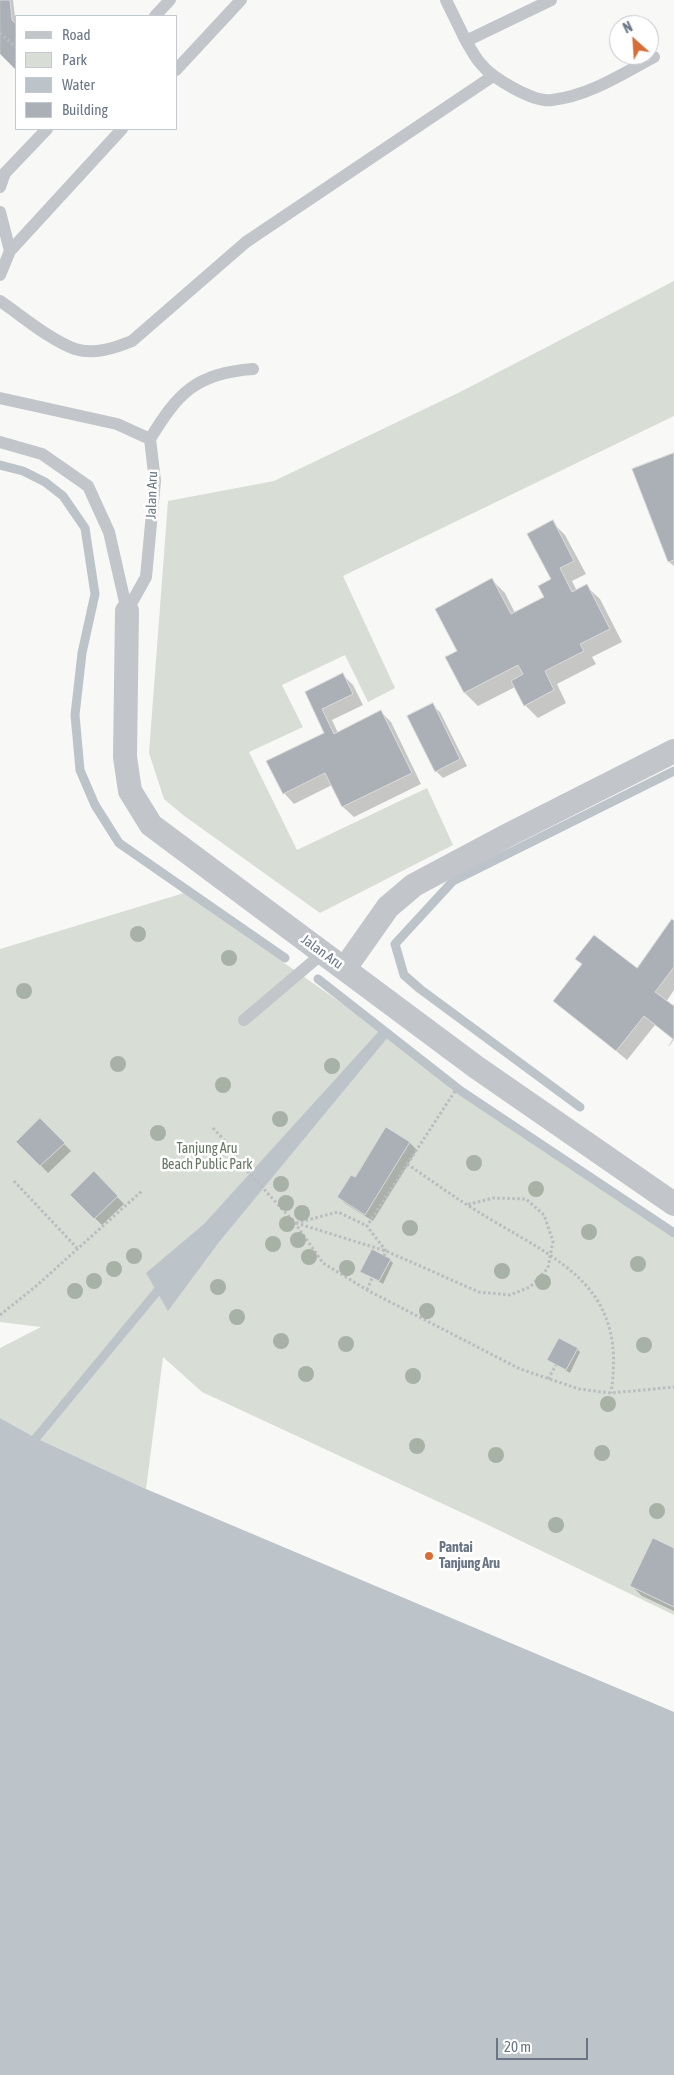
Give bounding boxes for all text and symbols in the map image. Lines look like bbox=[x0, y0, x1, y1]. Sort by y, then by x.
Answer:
legend bbox=[15, 15, 178, 130]
north arrow bbox=[609, 15, 659, 65]
text: N bbox=[621, 18, 635, 36]
text: Road bbox=[62, 26, 91, 43]
text: Park bbox=[62, 51, 87, 68]
text: Water bbox=[62, 76, 95, 93]
text: Building bbox=[62, 101, 108, 118]
street label: Jalan Aru bbox=[143, 471, 161, 519]
street label: Jalan Aru bbox=[298, 931, 346, 973]
park label: Tanjung Aru Beach Public Park bbox=[161, 1141, 253, 1174]
place label: Pantai Tanjung Aru bbox=[439, 1540, 500, 1572]
marker: Pantai Tanjung Aru bbox=[423, 1550, 435, 1562]
scale bar bbox=[499, 2028, 592, 2060]
text: 20 m bbox=[504, 2038, 531, 2055]

